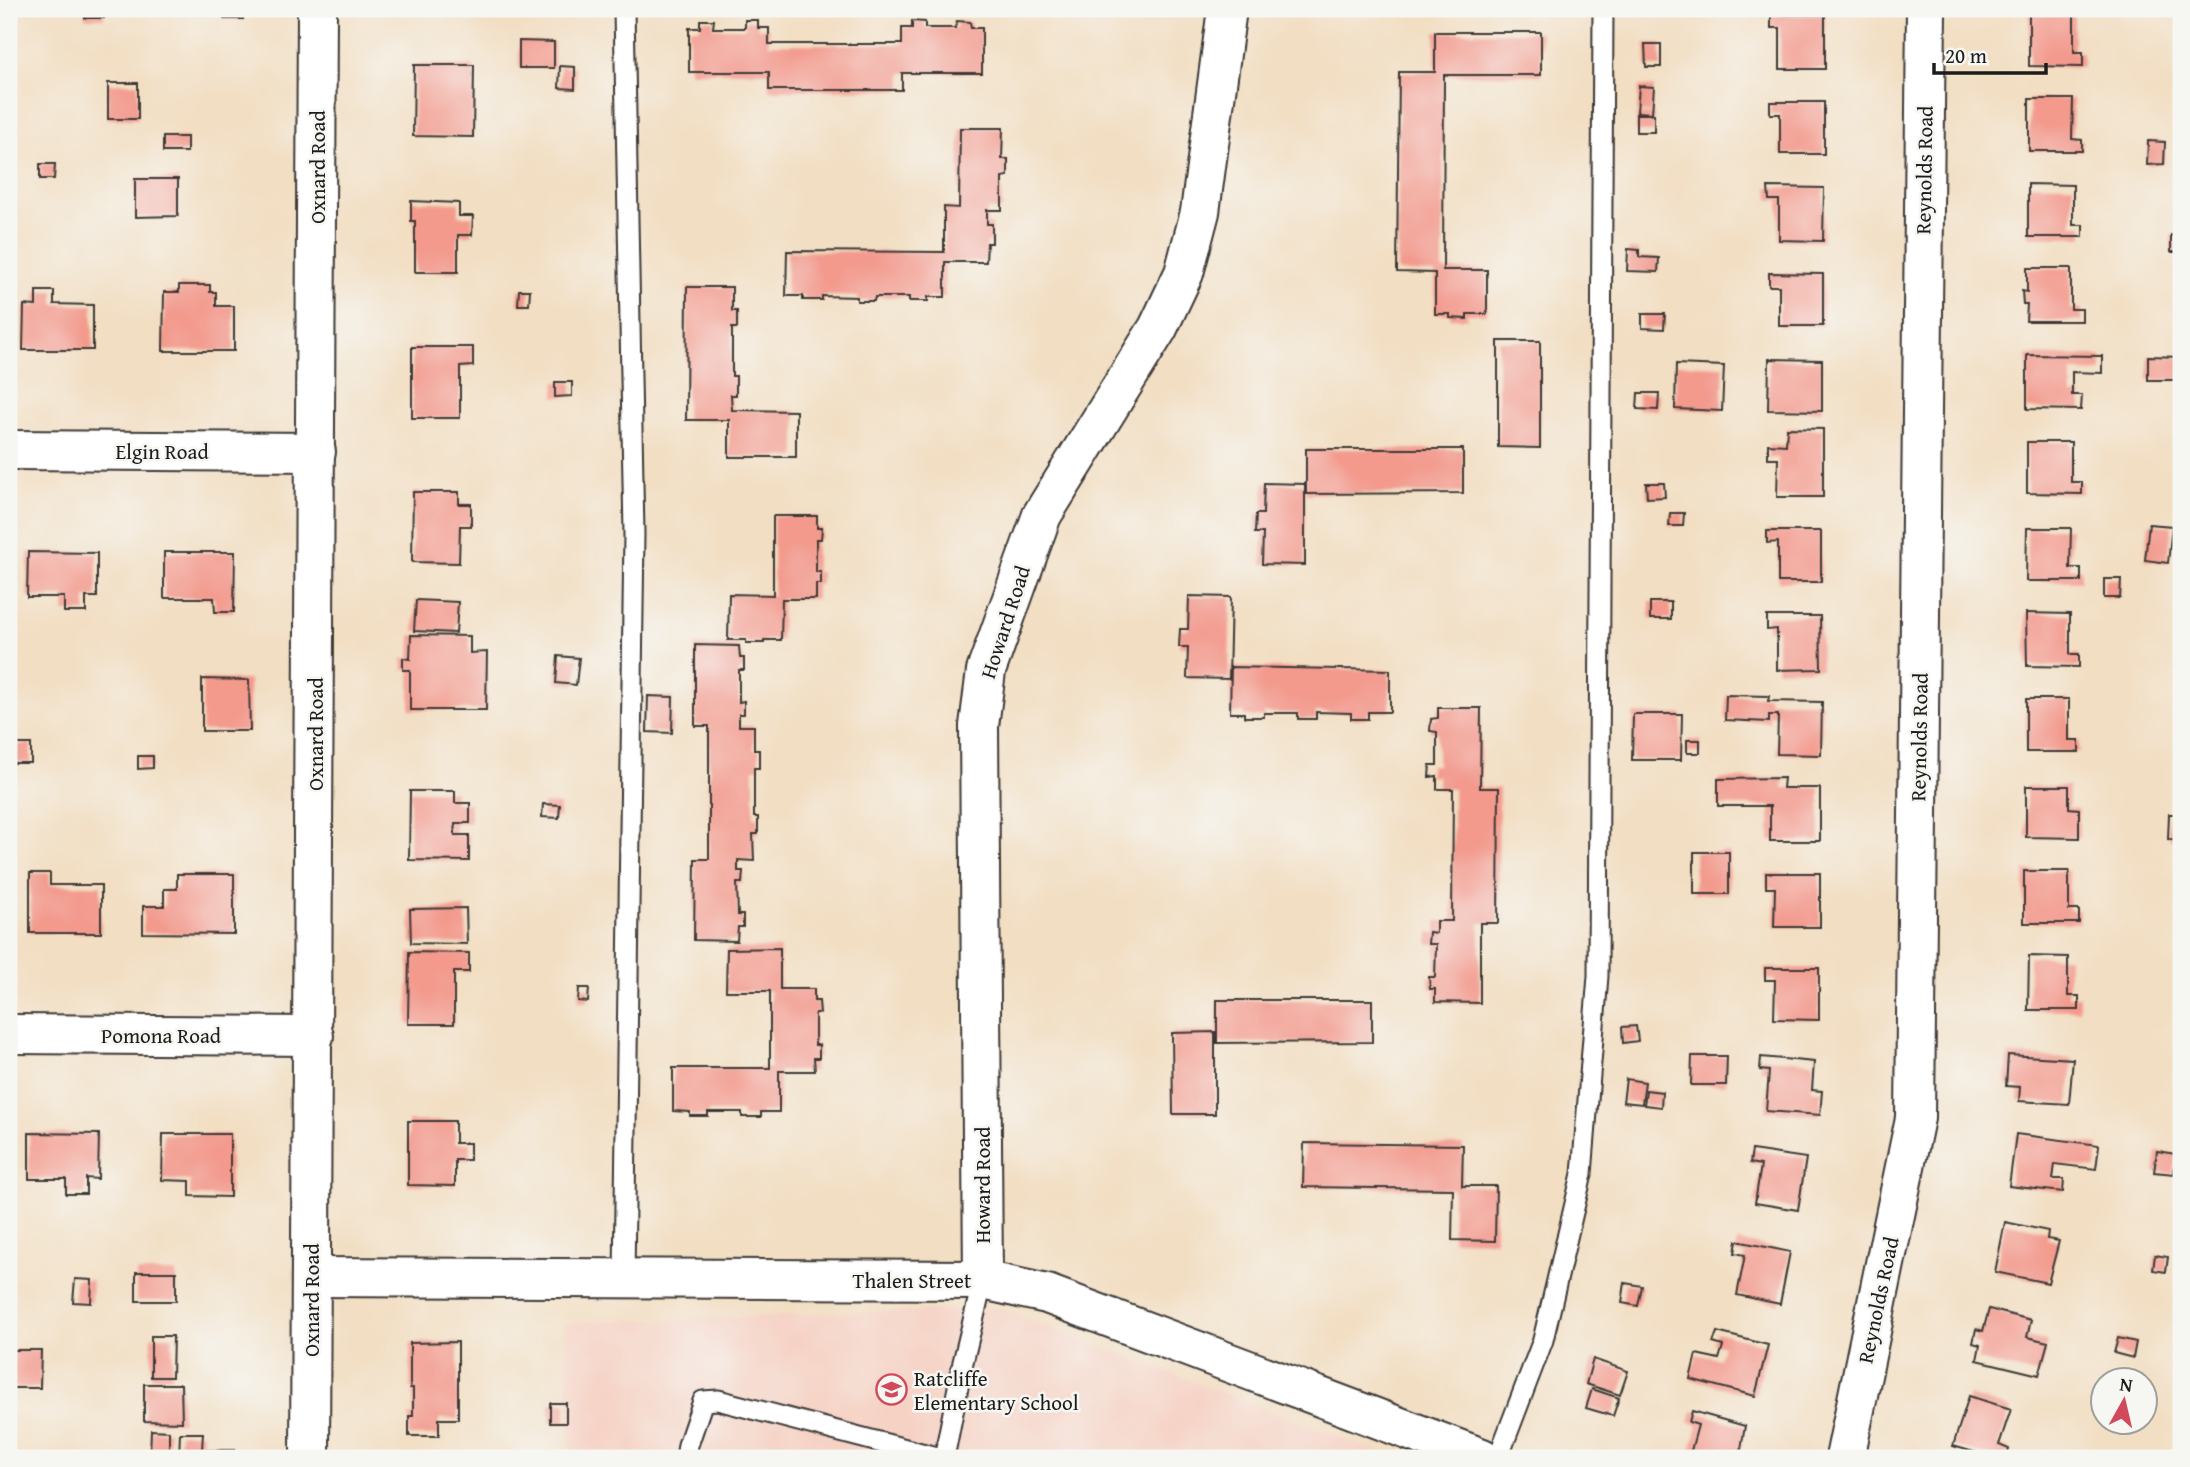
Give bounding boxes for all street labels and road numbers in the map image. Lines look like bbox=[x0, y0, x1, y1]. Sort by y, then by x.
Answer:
street label: Reynolds Road bbox=[1907, 104, 1941, 235]
street label: Oxnard Road bbox=[302, 110, 333, 224]
street label: Elgin Road bbox=[115, 436, 209, 467]
street label: Howard Road bbox=[972, 561, 1038, 682]
street label: Reynolds Road bbox=[1902, 671, 1936, 802]
street label: Oxnard Road bbox=[300, 677, 331, 791]
street label: Pomona Road bbox=[101, 1020, 222, 1051]
street label: Howard Road bbox=[967, 1126, 998, 1244]
street label: Reynolds Road bbox=[1849, 1233, 1907, 1366]
street label: Oxnard Road bbox=[296, 1243, 327, 1357]
street label: Thalen Street bbox=[853, 1265, 972, 1296]

